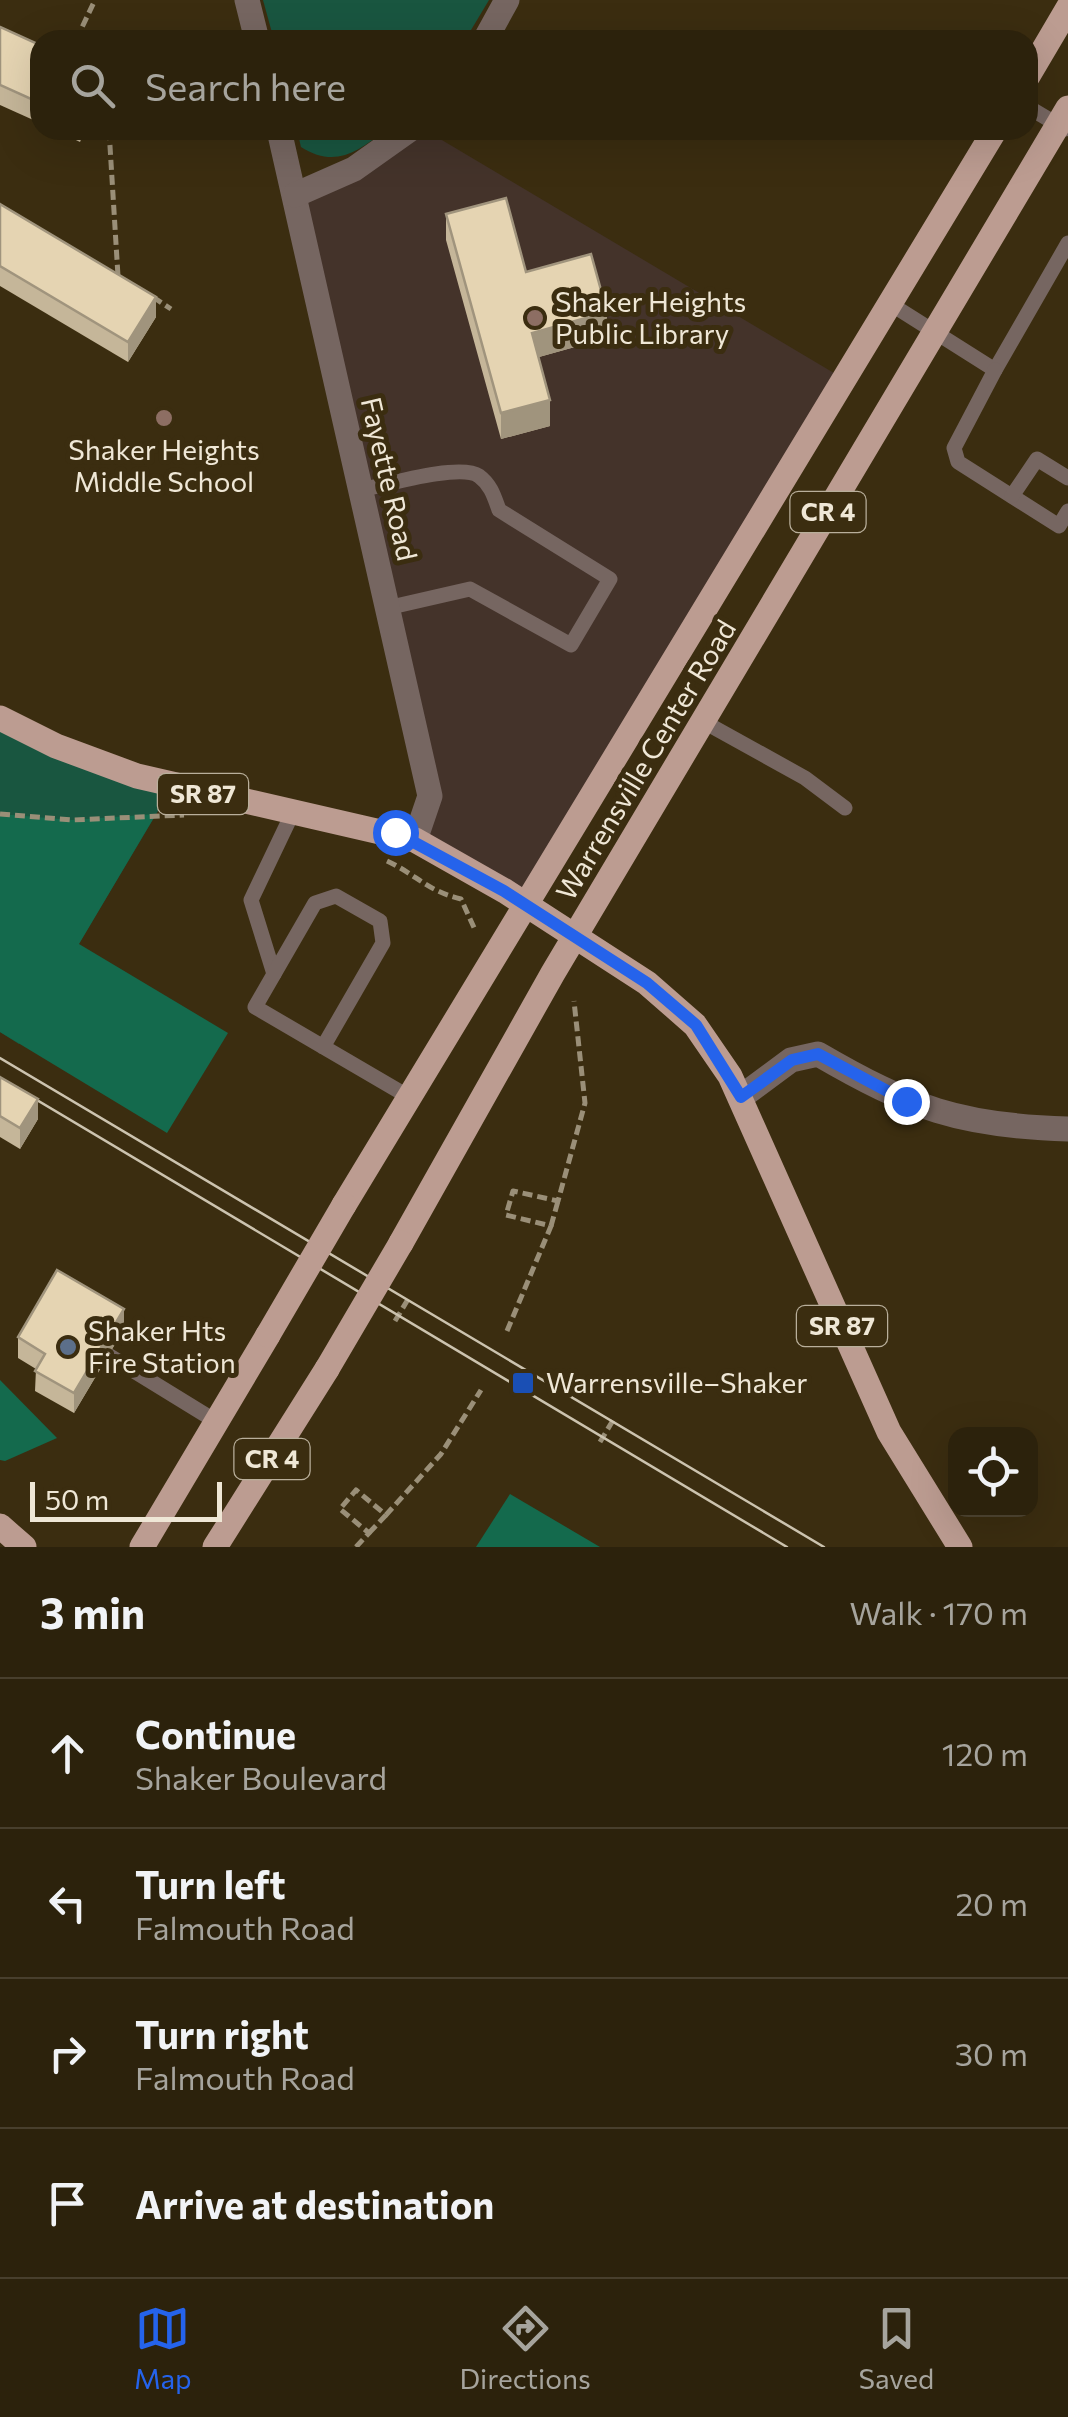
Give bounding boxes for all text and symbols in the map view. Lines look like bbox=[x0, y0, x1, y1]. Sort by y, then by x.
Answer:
search box bbox=[30, 30, 1038, 140]
icon: search bbox=[65, 58, 120, 113]
text: Search here bbox=[145, 62, 346, 109]
place label: Shaker Heights Public Library bbox=[555, 284, 746, 350]
marker: Shaker Heights Public Library bbox=[524, 307, 546, 329]
street label: Fayette Road bbox=[355, 394, 425, 564]
marker: Shaker Heights Middle School bbox=[153, 407, 175, 429]
place label: Shaker Heights Middle School bbox=[68, 432, 260, 498]
road number: CR 4 bbox=[790, 492, 866, 532]
street label: Warrensville Center Road bbox=[548, 613, 742, 906]
road number: SR 87 bbox=[158, 774, 248, 814]
route start bbox=[373, 810, 419, 856]
route end bbox=[884, 1079, 930, 1125]
road number: SR 87 bbox=[797, 1306, 887, 1346]
place label: Shaker Hts Fire Station bbox=[88, 1313, 236, 1379]
marker: Shaker Hts Fire Station bbox=[57, 1336, 79, 1358]
place label: Warrensville–Shaker bbox=[546, 1365, 808, 1399]
marker: Warrensville–Shaker bbox=[510, 1370, 536, 1396]
map controls bbox=[948, 1427, 1038, 1517]
button: locate bbox=[948, 1427, 1038, 1517]
road number: CR 4 bbox=[234, 1439, 310, 1479]
scale bar bbox=[30, 1477, 222, 1522]
text: 50 m bbox=[45, 1482, 109, 1516]
text: 3 min bbox=[40, 1586, 145, 1638]
text: Walk · 170 m bbox=[850, 1592, 1028, 1632]
text: Continue bbox=[135, 1710, 296, 1757]
icon: ahead bbox=[40, 1726, 95, 1781]
text: 120 m bbox=[942, 1733, 1028, 1773]
text: Shaker Boulevard bbox=[135, 1757, 387, 1797]
text: Turn left bbox=[135, 1860, 286, 1907]
icon: left bbox=[40, 1876, 95, 1931]
text: 20 m bbox=[955, 1883, 1028, 1923]
text: Falmouth Road bbox=[135, 1907, 355, 1947]
text: Turn right bbox=[135, 2010, 309, 2057]
icon: right bbox=[40, 2026, 95, 2081]
text: 30 m bbox=[955, 2033, 1028, 2073]
text: Falmouth Road bbox=[135, 2057, 355, 2097]
icon: arrive bbox=[40, 2176, 95, 2231]
text: Arrive at destination bbox=[135, 2180, 494, 2227]
tab: Map bbox=[134, 2301, 192, 2395]
tab: Directions bbox=[459, 2301, 591, 2395]
tab: Saved bbox=[859, 2301, 934, 2395]

